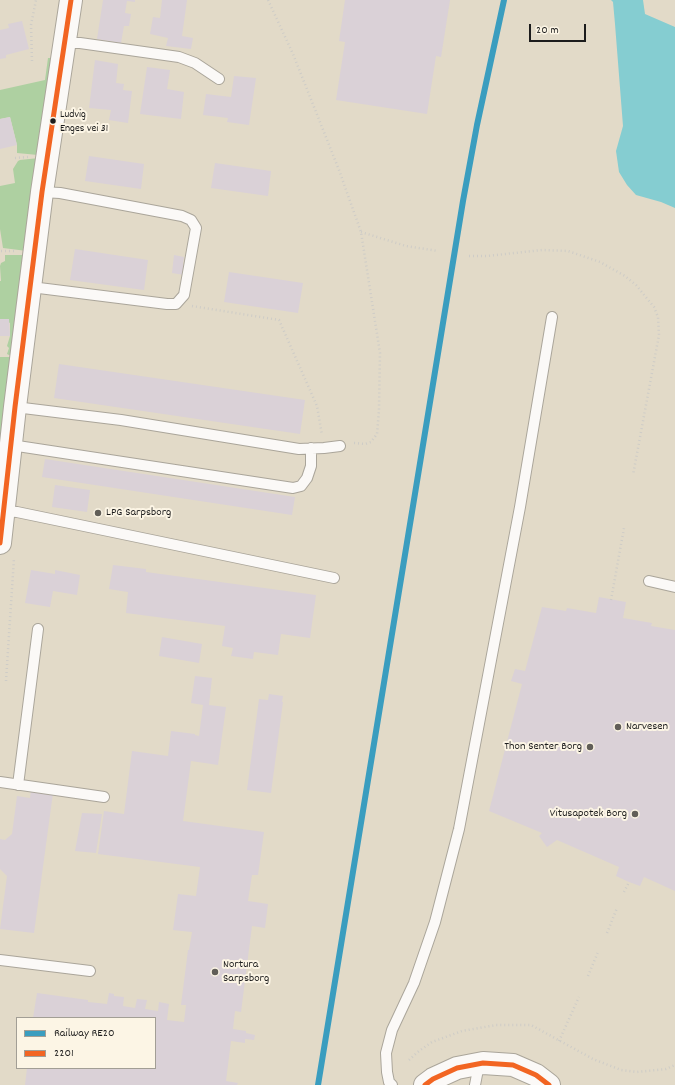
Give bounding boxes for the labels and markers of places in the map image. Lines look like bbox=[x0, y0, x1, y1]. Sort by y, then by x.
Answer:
place label: Ludvig Enges vei 31 bbox=[60, 108, 108, 134]
marker: Ludvig Enges vei 31 bbox=[48, 116, 58, 126]
place label: LPG Sarpsborg bbox=[106, 506, 171, 520]
marker: LPG Sarpsborg bbox=[93, 508, 103, 518]
place label: Narvesen bbox=[626, 720, 668, 734]
marker: Narvesen bbox=[613, 722, 623, 732]
place label: Thon Senter Borg bbox=[504, 740, 582, 754]
marker: Thon Senter Borg bbox=[585, 742, 595, 752]
place label: Vitusapotek Borg bbox=[550, 807, 627, 821]
marker: Vitusapotek Borg bbox=[630, 809, 640, 819]
place label: Nortura Sarpsborg bbox=[223, 958, 269, 986]
marker: Nortura Sarpsborg bbox=[210, 967, 220, 977]

